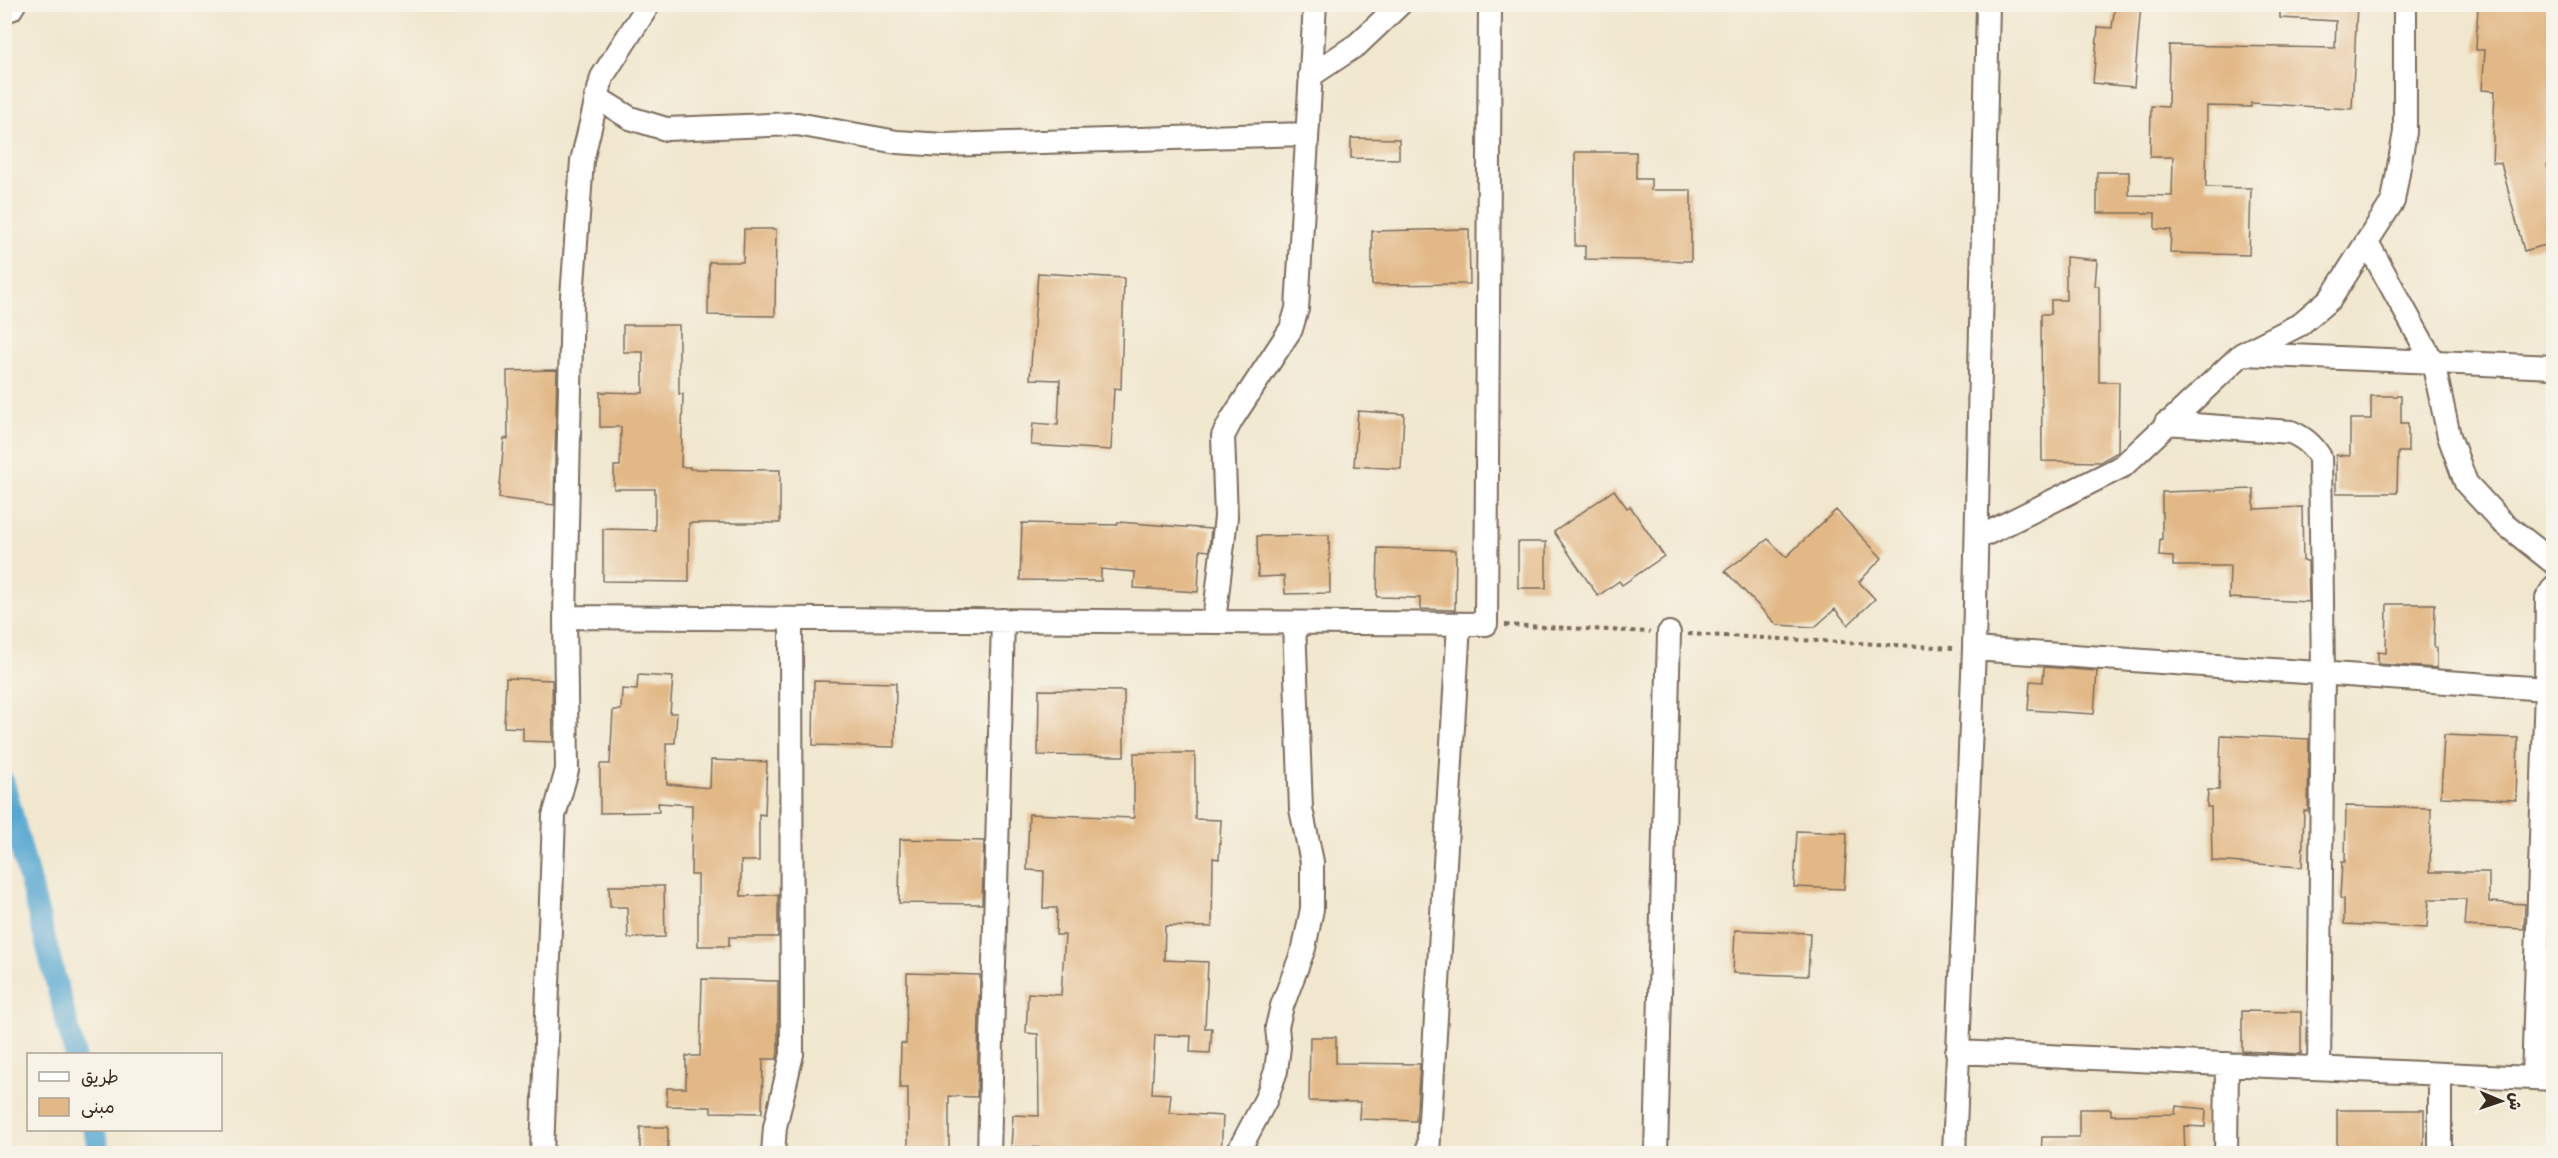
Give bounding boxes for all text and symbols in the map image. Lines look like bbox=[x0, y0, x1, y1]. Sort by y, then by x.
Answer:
legend bbox=[27, 1053, 222, 1131]
text: طريق bbox=[81, 1064, 119, 1088]
north arrow bbox=[2471, 1071, 2531, 1131]
text: ش bbox=[2506, 1092, 2527, 1111]
text: مبنى bbox=[81, 1094, 115, 1118]

